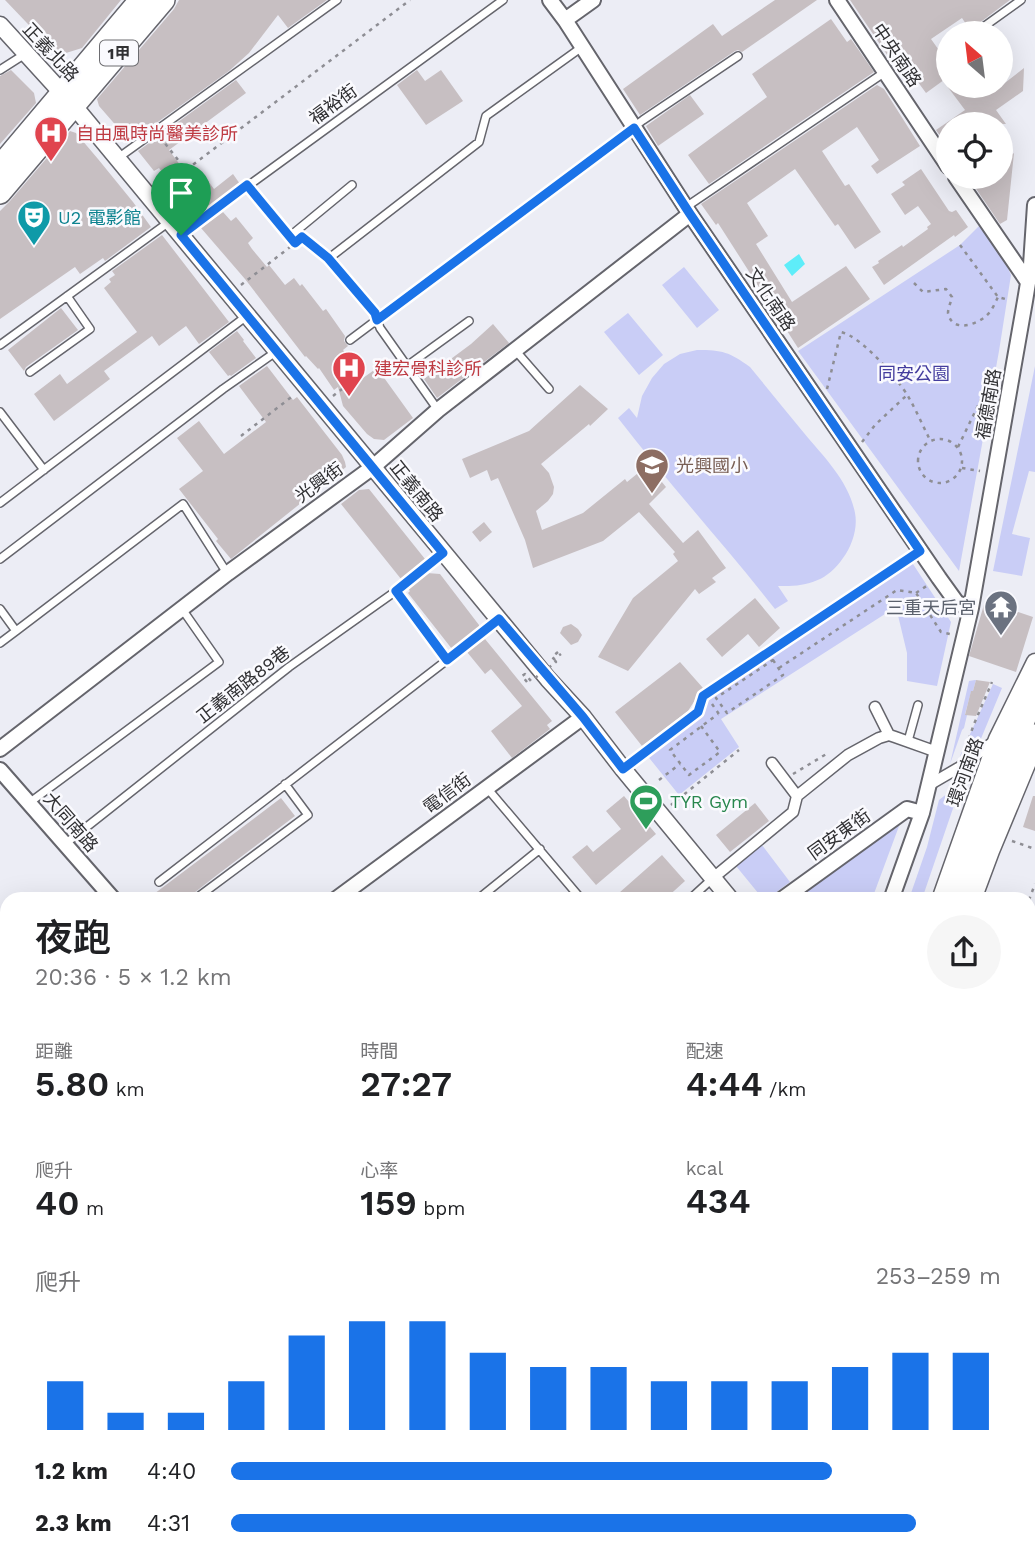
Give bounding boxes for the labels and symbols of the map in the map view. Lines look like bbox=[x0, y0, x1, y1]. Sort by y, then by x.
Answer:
street label: 正義北路 bbox=[19, 19, 83, 85]
street label: 中央南路 bbox=[868, 19, 926, 91]
north arrow bbox=[936, 21, 1013, 98]
road number: 1甲 bbox=[100, 40, 138, 66]
street label: 福裕街 bbox=[305, 80, 361, 128]
hospital icon: 自由風時尚醫美診所 bbox=[32, 114, 70, 163]
place label: 自由風時尚醫美診所 bbox=[76, 123, 238, 144]
pin bbox=[151, 163, 211, 235]
theatre icon: U2 電影館 bbox=[15, 198, 53, 247]
place label: U2 電影館 bbox=[58, 207, 141, 228]
street label: 文化南路 bbox=[742, 263, 800, 335]
hospital icon: 建宏骨科診所 bbox=[330, 349, 368, 398]
place label: 建宏骨科診所 bbox=[374, 358, 482, 379]
park label: 同安公園 bbox=[878, 363, 950, 384]
street label: 福德南路 bbox=[971, 367, 1005, 441]
school or university icon: 光興國小 bbox=[633, 446, 671, 495]
place label: 光興國小 bbox=[676, 455, 748, 476]
street label: 正義南路 bbox=[386, 456, 448, 526]
street label: 光興街 bbox=[291, 458, 347, 506]
temple icon: 三重天后宮 bbox=[982, 588, 1020, 637]
place label: 三重天后宮 bbox=[886, 597, 976, 618]
street label: 正義南路89巷 bbox=[192, 641, 294, 727]
street label: 環河南路 bbox=[943, 735, 987, 809]
street label: 電信街 bbox=[419, 768, 475, 818]
sports icon: TYR Gym bbox=[627, 782, 665, 831]
street label: 大同南路 bbox=[39, 788, 103, 856]
place label: TYR Gym bbox=[670, 791, 748, 812]
street label: 同安東街 bbox=[804, 804, 874, 864]

